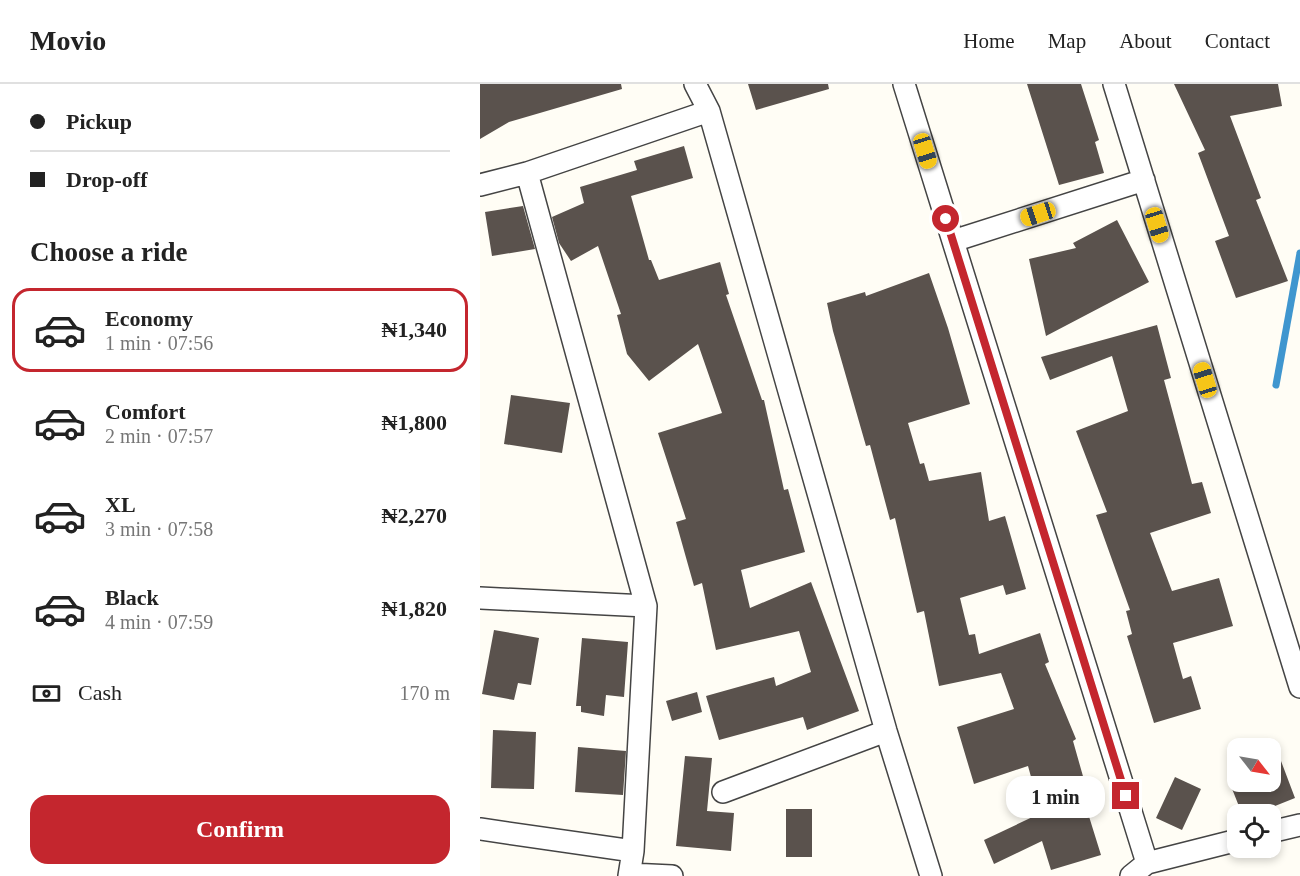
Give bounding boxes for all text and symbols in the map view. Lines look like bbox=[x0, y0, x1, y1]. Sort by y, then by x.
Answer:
text: Movio bbox=[30, 25, 106, 56]
text: Home bbox=[963, 29, 1015, 53]
text: Map bbox=[1048, 29, 1086, 53]
text: About bbox=[1119, 29, 1172, 53]
text: Contact bbox=[1205, 29, 1270, 53]
text: Pickup bbox=[66, 109, 132, 134]
car bbox=[911, 131, 939, 171]
text: Drop-off bbox=[66, 167, 147, 192]
car bbox=[1018, 200, 1058, 228]
route start bbox=[932, 205, 959, 232]
car bbox=[1143, 205, 1171, 245]
text: Choose a ride bbox=[30, 237, 188, 267]
icon: car bbox=[33, 303, 87, 357]
text: Economy bbox=[105, 306, 193, 331]
text: ₦1,340 bbox=[382, 317, 447, 342]
text: 1 min · 07:56 bbox=[105, 332, 213, 354]
car bbox=[1191, 360, 1219, 400]
icon: car bbox=[33, 396, 87, 450]
text: Comfort bbox=[105, 399, 186, 424]
text: ₦1,800 bbox=[382, 410, 447, 435]
text: 2 min · 07:57 bbox=[105, 425, 213, 447]
icon: car bbox=[33, 489, 87, 543]
text: XL bbox=[105, 492, 136, 517]
text: ₦2,270 bbox=[382, 503, 447, 528]
text: 3 min · 07:58 bbox=[105, 518, 213, 540]
icon: car bbox=[33, 582, 87, 636]
text: Black bbox=[105, 585, 159, 610]
text: ₦1,820 bbox=[382, 596, 447, 621]
text: 4 min · 07:59 bbox=[105, 611, 213, 633]
icon: cash bbox=[30, 677, 63, 710]
text: Cash bbox=[78, 680, 122, 705]
text: 170 m bbox=[399, 682, 450, 704]
north arrow bbox=[1227, 738, 1281, 792]
map controls bbox=[1227, 738, 1281, 858]
callout: 1 min bbox=[1006, 775, 1105, 817]
route end bbox=[1112, 782, 1139, 809]
text: 1 min bbox=[1031, 786, 1080, 808]
button: Confirm bbox=[30, 795, 450, 864]
button: locate bbox=[1227, 804, 1281, 858]

